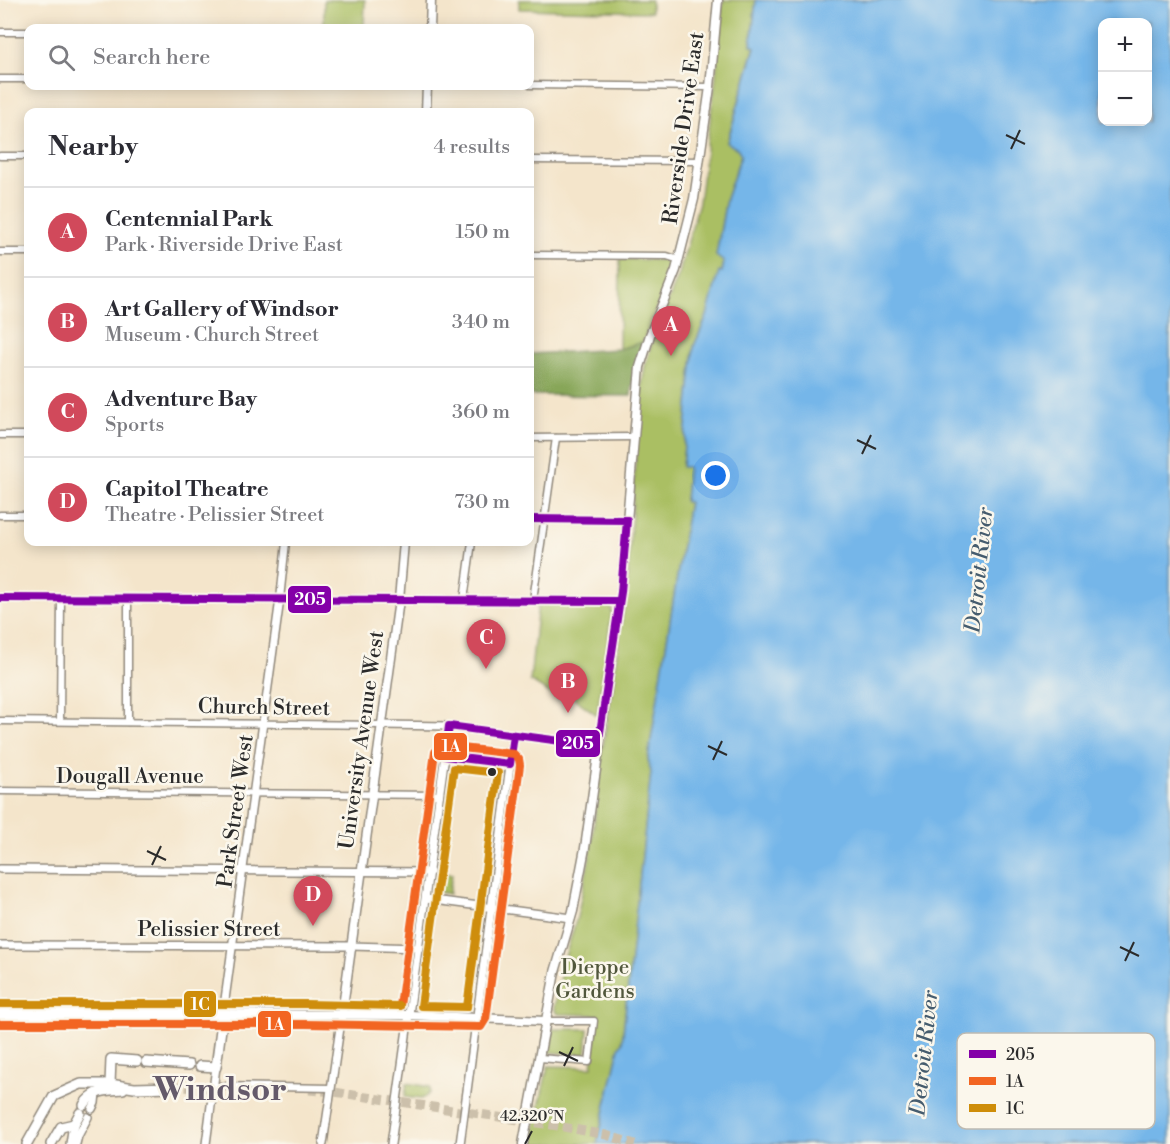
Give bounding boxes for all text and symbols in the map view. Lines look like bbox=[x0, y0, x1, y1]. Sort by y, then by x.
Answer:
map controls bbox=[1098, 18, 1152, 126]
button: + bbox=[1098, 18, 1152, 72]
search box bbox=[24, 24, 534, 90]
street label: Riverside Drive East bbox=[658, 30, 710, 226]
icon: search bbox=[45, 41, 78, 74]
text: Search here bbox=[93, 44, 210, 71]
button: − bbox=[1098, 72, 1152, 126]
text: Nearby bbox=[48, 131, 138, 163]
text: 4 results bbox=[433, 135, 510, 160]
text: Centennial Park bbox=[105, 206, 273, 233]
text: A bbox=[60, 220, 75, 245]
text: 150 m bbox=[455, 220, 510, 245]
text: Park · Riverside Drive East bbox=[105, 233, 343, 258]
text: Art Gallery of Windsor bbox=[105, 296, 339, 323]
pin: A bbox=[652, 306, 690, 356]
text: B bbox=[60, 310, 75, 335]
text: 340 m bbox=[452, 310, 510, 335]
text: Museum · Church Street bbox=[105, 323, 319, 348]
text: Adventure Bay bbox=[105, 386, 257, 413]
text: C bbox=[60, 400, 75, 425]
text: 360 m bbox=[452, 400, 510, 425]
text: Sports bbox=[105, 413, 164, 438]
your location bbox=[701, 461, 730, 490]
text: Capitol Theatre bbox=[105, 476, 269, 503]
text: D bbox=[60, 490, 75, 515]
text: 730 m bbox=[454, 490, 510, 515]
text: Theatre · Pelissier Street bbox=[105, 503, 324, 528]
water label: Detroit River bbox=[959, 505, 1000, 635]
line badge: 205 bbox=[287, 585, 332, 614]
text: 205 bbox=[294, 590, 326, 610]
pin: C bbox=[466, 620, 506, 669]
street label: University Avenue West bbox=[334, 628, 390, 851]
pin: B bbox=[548, 664, 588, 713]
street label: Church Street bbox=[198, 694, 331, 722]
line badge: 205 bbox=[555, 729, 601, 758]
street label: Park Street West bbox=[212, 732, 260, 889]
line badge: 1A bbox=[433, 732, 468, 761]
text: 205 bbox=[562, 734, 594, 754]
text: 1A bbox=[441, 737, 461, 757]
street label: Dougall Avenue bbox=[56, 764, 204, 790]
unlabelled marker bbox=[486, 766, 498, 778]
pin: D bbox=[294, 876, 332, 926]
street label: Pelissier Street bbox=[137, 917, 281, 943]
park label: Dieppe Gardens bbox=[555, 955, 635, 1005]
water label: Detroit River bbox=[904, 988, 945, 1118]
line badge: 1C bbox=[183, 990, 217, 1018]
text: 1C bbox=[190, 995, 210, 1015]
line badge: 1A bbox=[257, 1010, 292, 1038]
text: 1A bbox=[265, 1015, 285, 1035]
legend bbox=[957, 1033, 1155, 1129]
text: 205 bbox=[1006, 1045, 1035, 1065]
district label: Windsor bbox=[152, 1070, 287, 1111]
text: 1A bbox=[1006, 1072, 1025, 1092]
text: 1C bbox=[1006, 1099, 1024, 1119]
text: 42.320°N bbox=[500, 1107, 564, 1126]

